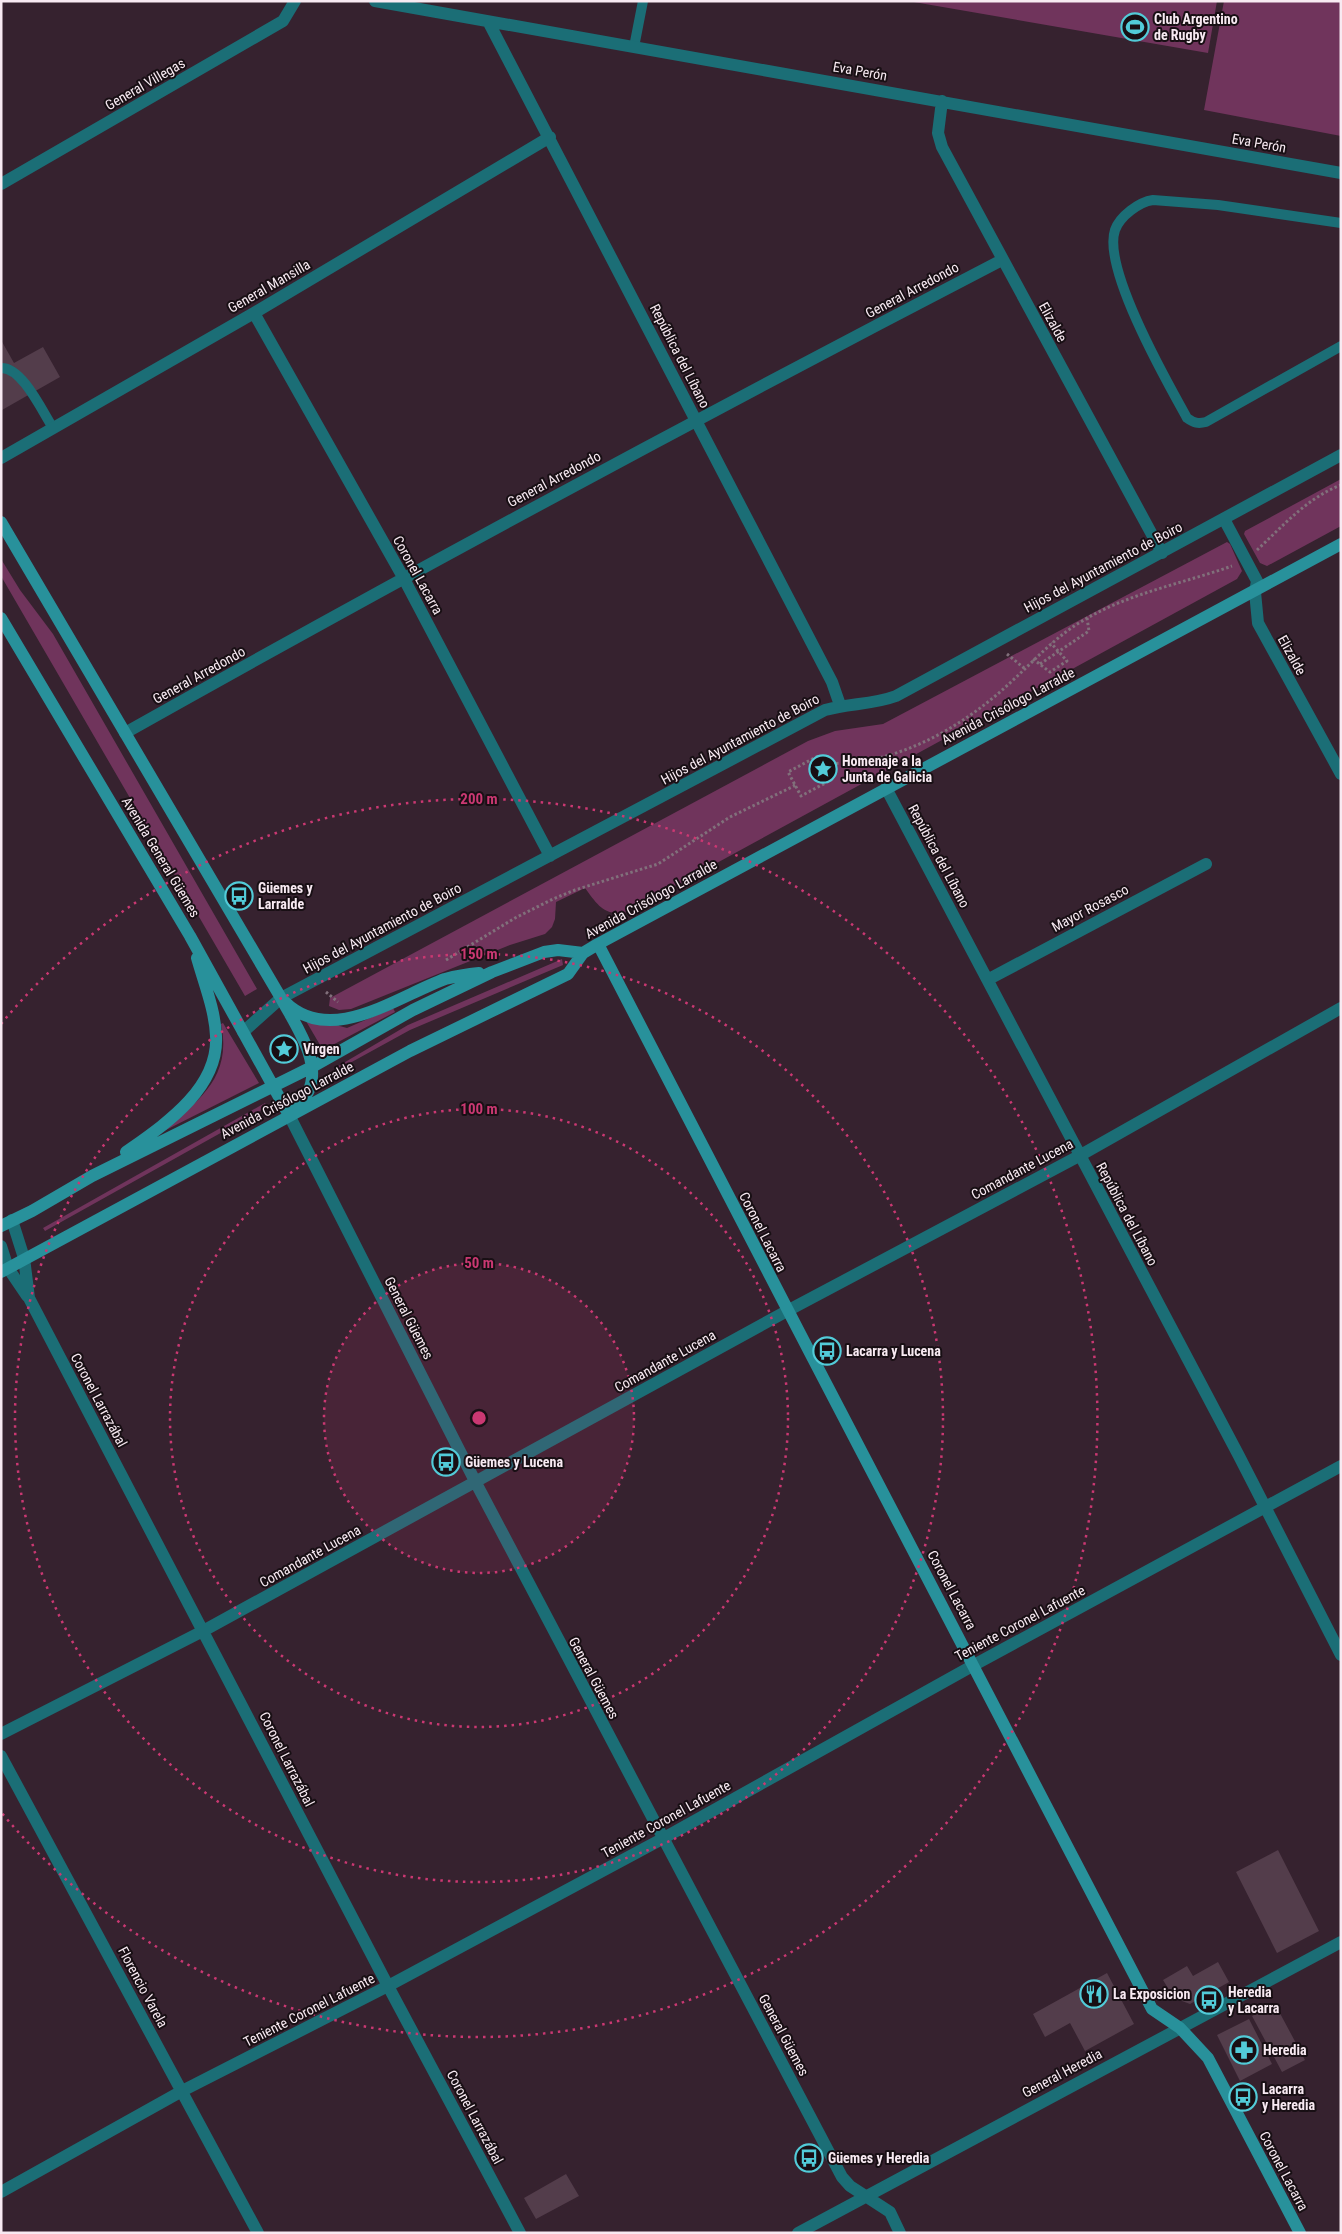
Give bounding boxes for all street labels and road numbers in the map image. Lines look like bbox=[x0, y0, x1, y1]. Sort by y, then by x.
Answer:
street label: General Villegas bbox=[102, 55, 188, 113]
street label: Eva Perón bbox=[832, 58, 888, 84]
street label: Eva Perón bbox=[1231, 130, 1287, 156]
street label: General Mansilla bbox=[225, 256, 313, 316]
street label: General Arredondo bbox=[863, 259, 961, 321]
street label: Elizalde bbox=[1036, 299, 1071, 345]
street label: República del Líbano bbox=[647, 301, 713, 411]
street label: General Arredondo bbox=[505, 448, 603, 510]
street label: Hijos del Ayuntamiento de Boiro bbox=[1021, 518, 1185, 616]
street label: Coronel Lacarra bbox=[390, 533, 446, 617]
street label: Elizalde bbox=[1275, 632, 1310, 678]
street label: General Arredondo bbox=[150, 643, 248, 707]
street label: Avenida Crisólogo Larralde bbox=[939, 664, 1078, 748]
street label: Hijos del Ayuntamiento de Boiro bbox=[658, 690, 822, 788]
street label: Avenida General Güemes bbox=[119, 794, 203, 920]
street label: República del Líbano bbox=[905, 802, 973, 910]
street label: Avenida Crisólogo Larralde bbox=[582, 856, 720, 942]
street label: Hijos del Ayuntamiento de Boiro bbox=[300, 879, 464, 977]
street label: Mayor Rosasco bbox=[1049, 881, 1131, 935]
street label: Avenida Crisólogo Larralde bbox=[218, 1058, 357, 1142]
street label: Comandante Lucena bbox=[968, 1135, 1076, 1203]
street label: República del Líbano bbox=[1093, 1160, 1161, 1268]
street label: Coronel Lacarra bbox=[736, 1189, 790, 1275]
street label: General Güemes bbox=[381, 1274, 437, 1362]
street label: Comandante Lucena bbox=[612, 1327, 718, 1395]
street label: Coronel Larrazábal bbox=[68, 1350, 130, 1450]
street label: Comandante Lucena bbox=[257, 1522, 363, 1590]
street label: Coronel Lacarra bbox=[924, 1548, 980, 1632]
street label: Teniente Coronel Lafuente bbox=[952, 1582, 1088, 1664]
street label: General Güemes bbox=[566, 1634, 622, 1722]
street label: Coronel Larrazábal bbox=[256, 1709, 318, 1809]
street label: Teniente Coronel Lafuente bbox=[599, 1777, 734, 1861]
street label: Florencio Varela bbox=[115, 1944, 171, 2030]
street label: Teniente Coronel Lafuente bbox=[241, 1970, 378, 2050]
street label: General Güemes bbox=[756, 1991, 812, 2079]
street label: General Heredia bbox=[1019, 2045, 1105, 2101]
street label: Coronel Larrazábal bbox=[444, 2067, 506, 2167]
street label: Coronel Lacarra bbox=[1256, 2129, 1312, 2213]

